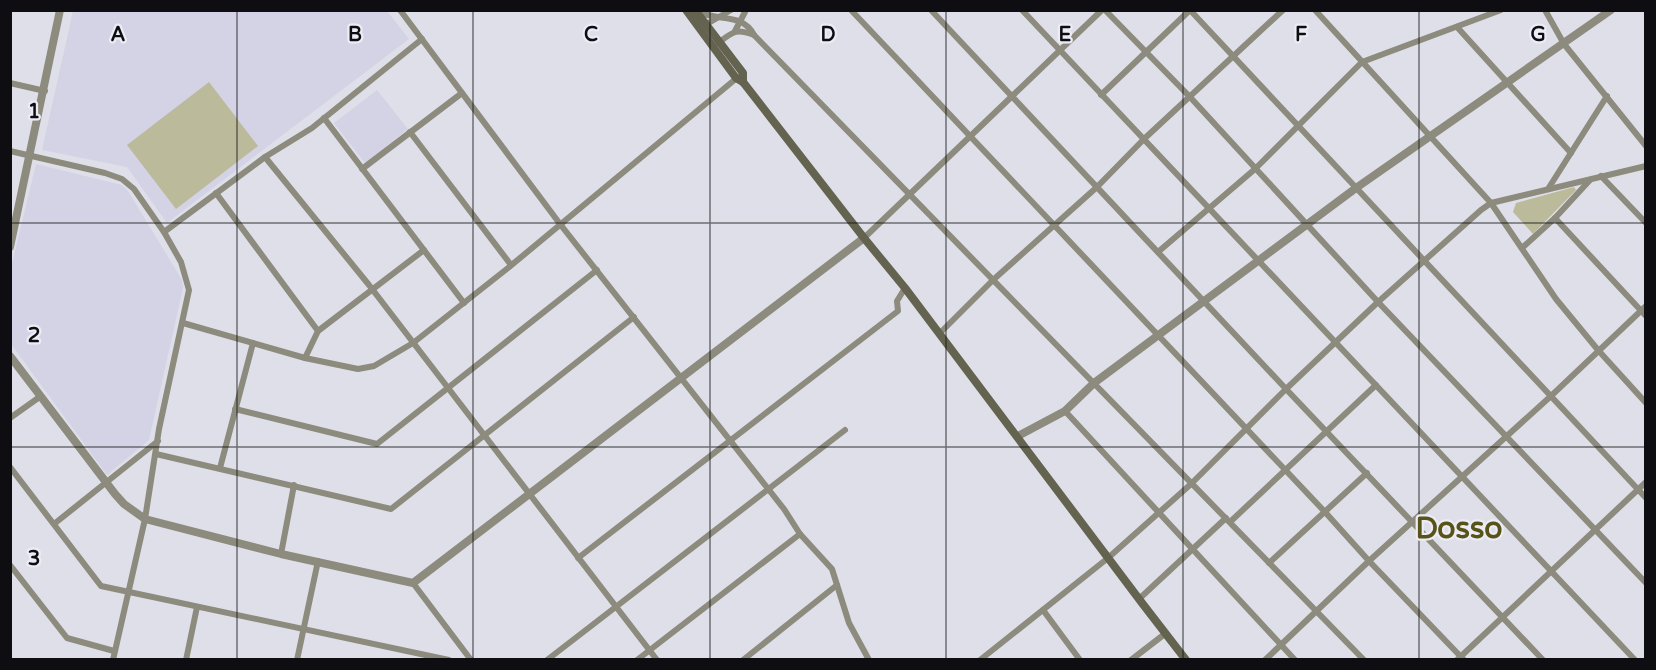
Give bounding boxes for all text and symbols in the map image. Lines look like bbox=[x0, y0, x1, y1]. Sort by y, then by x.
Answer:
text: A bbox=[111, 23, 126, 47]
text: B bbox=[348, 23, 362, 47]
text: C bbox=[584, 23, 598, 47]
text: D bbox=[820, 23, 836, 47]
text: E bbox=[1059, 23, 1072, 47]
text: F bbox=[1295, 23, 1307, 47]
text: G bbox=[1530, 23, 1546, 47]
text: 1 bbox=[28, 100, 40, 124]
text: 2 bbox=[28, 324, 40, 348]
district label: Dosso bbox=[1415, 510, 1503, 547]
text: 3 bbox=[28, 547, 40, 571]

